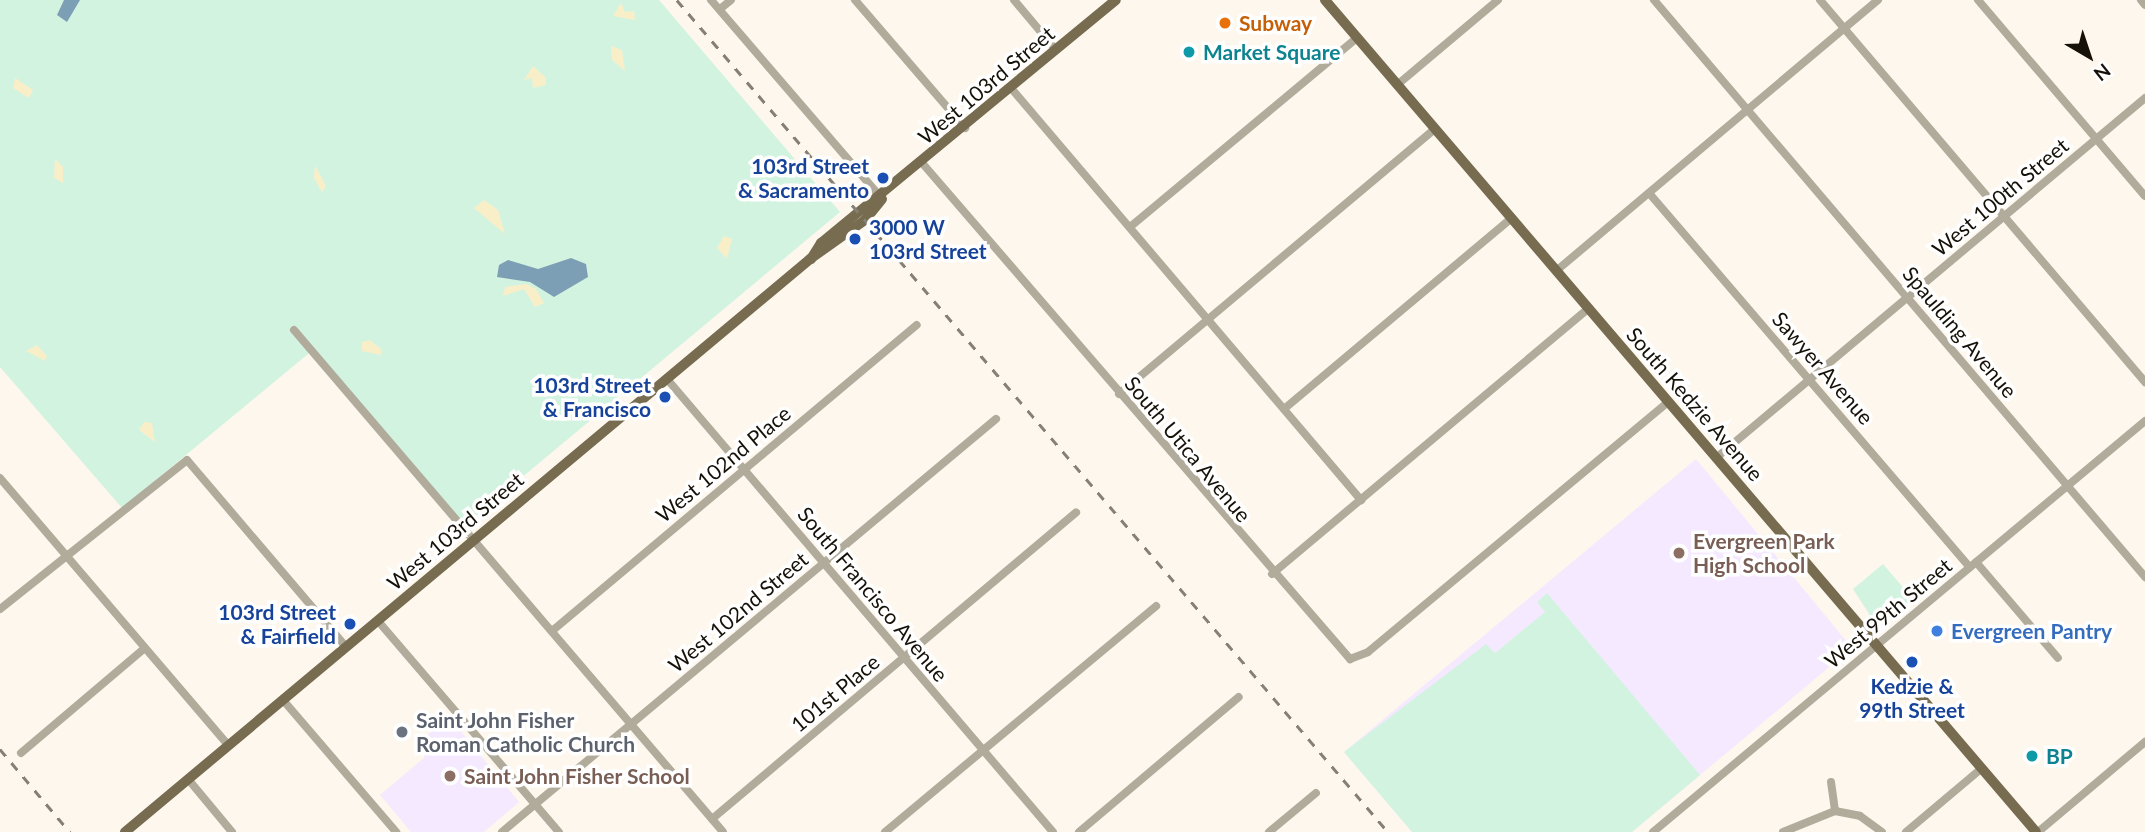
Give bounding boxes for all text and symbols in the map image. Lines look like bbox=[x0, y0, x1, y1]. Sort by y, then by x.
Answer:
place label: Subway bbox=[1239, 10, 1312, 36]
marker: Subway bbox=[1217, 15, 1233, 31]
street label: West 103rd Street bbox=[913, 21, 1059, 149]
north arrow bbox=[2054, 21, 2124, 91]
place label: Market Square bbox=[1203, 39, 1340, 65]
marker: Market Square bbox=[1181, 44, 1197, 60]
text: N bbox=[2090, 59, 2115, 86]
street label: West 100th Street bbox=[1927, 133, 2073, 261]
place label: 103rd Street & Sacramento bbox=[738, 153, 869, 203]
marker: 103rd Street & Sacramento bbox=[875, 170, 891, 186]
place label: 3000 W 103rd Street bbox=[869, 214, 987, 264]
marker: 3000 W 103rd Street bbox=[847, 231, 863, 247]
street label: Spaulding Avenue bbox=[1898, 261, 2022, 403]
street label: Sawyer Avenue bbox=[1767, 306, 1879, 430]
street label: South Kedzie Avenue bbox=[1621, 322, 1769, 486]
street label: South Utica Avenue bbox=[1120, 371, 1256, 527]
place label: 103rd Street & Francisco bbox=[533, 372, 651, 422]
marker: 103rd Street & Francisco bbox=[657, 389, 673, 405]
street label: West 102nd Place bbox=[651, 400, 795, 528]
street label: West 103rd Street bbox=[382, 467, 528, 595]
street label: South Francisco Avenue bbox=[792, 501, 954, 687]
place label: Evergreen Park High School bbox=[1693, 528, 1835, 578]
marker: Evergreen Park High School bbox=[1671, 545, 1687, 561]
street label: West 102nd Street bbox=[663, 546, 813, 678]
street label: West 99th Street bbox=[1819, 553, 1957, 673]
place label: 103rd Street & Fairfield bbox=[218, 599, 336, 649]
marker: 103rd Street & Fairfield bbox=[342, 616, 358, 632]
place label: Evergreen Pantry bbox=[1951, 618, 2112, 644]
marker: Evergreen Pantry bbox=[1929, 623, 1945, 639]
street label: 101st Place bbox=[786, 649, 884, 737]
marker: Kedzie & 99th Street bbox=[1904, 654, 1920, 670]
place label: Kedzie & 99th Street bbox=[1859, 673, 1965, 723]
place label: Saint John Fisher Roman Catholic Church bbox=[416, 707, 635, 757]
marker: Saint John Fisher Roman Catholic Church bbox=[394, 724, 410, 740]
place label: BP bbox=[2046, 743, 2073, 769]
marker: BP bbox=[2024, 748, 2040, 764]
place label: Saint John Fisher School bbox=[464, 763, 691, 789]
marker: Saint John Fisher School bbox=[442, 768, 458, 784]

